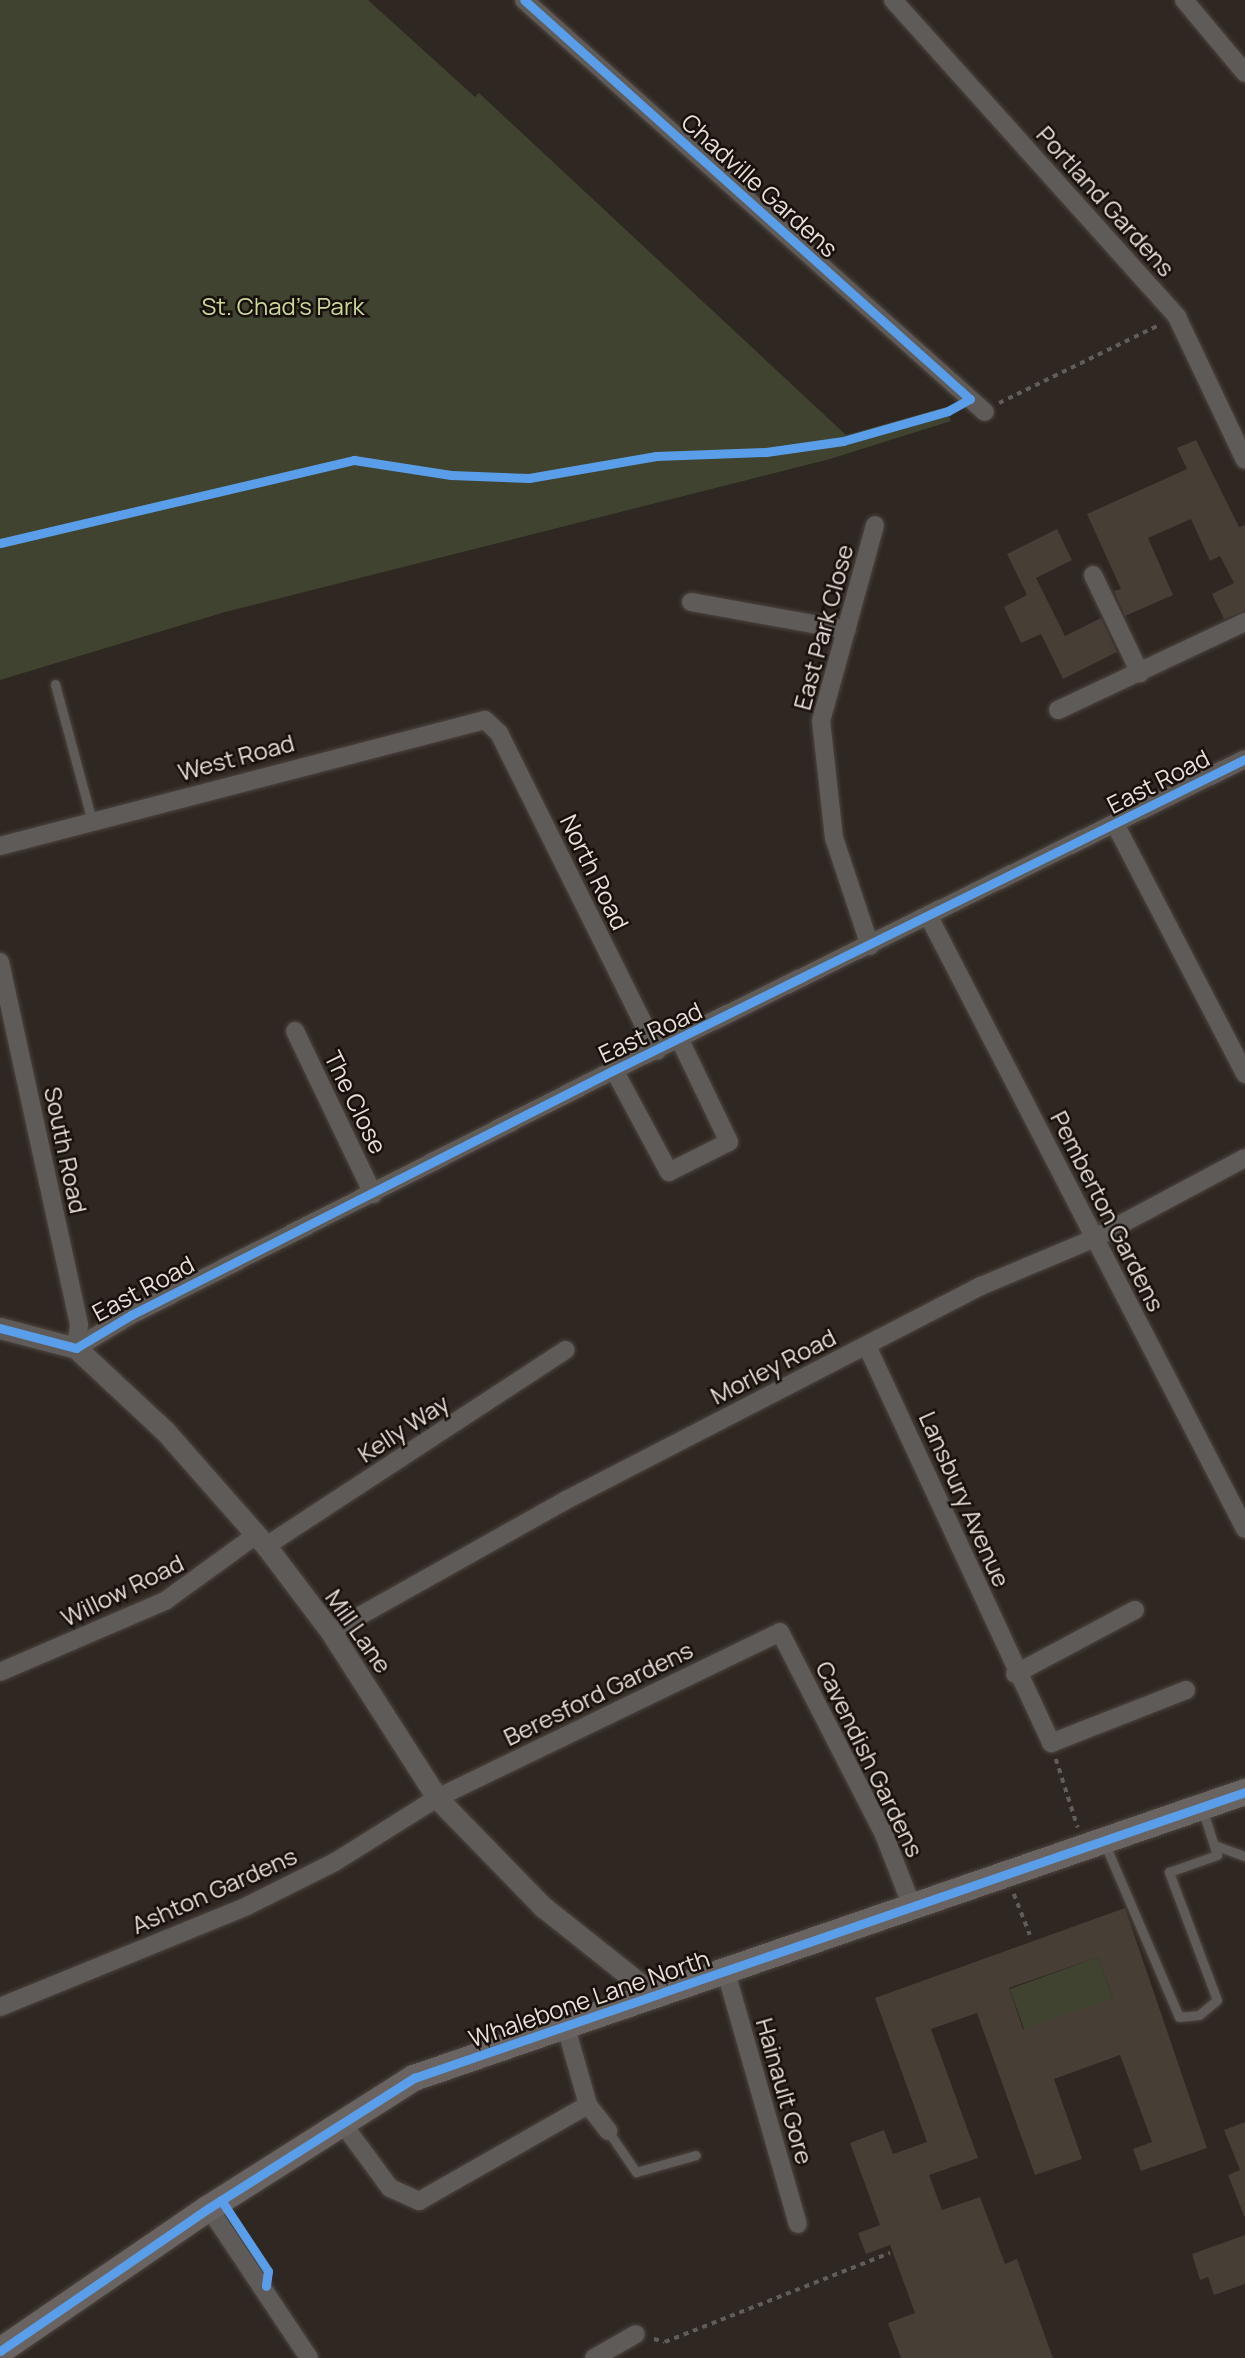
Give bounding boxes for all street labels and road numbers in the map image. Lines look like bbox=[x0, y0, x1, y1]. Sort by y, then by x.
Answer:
street label: Chadville Gardens bbox=[676, 107, 844, 263]
street label: Portland Gardens bbox=[1031, 120, 1181, 282]
street label: East Park Close bbox=[787, 541, 859, 713]
street label: West Road bbox=[175, 728, 297, 786]
street label: East Road bbox=[1102, 743, 1214, 819]
street label: North Road bbox=[555, 810, 635, 934]
street label: East Road bbox=[594, 996, 706, 1068]
street label: The Close bbox=[319, 1046, 393, 1158]
street label: South Road bbox=[39, 1084, 93, 1216]
street label: Pemberton Gardens bbox=[1045, 1106, 1171, 1316]
street label: East Road bbox=[87, 1249, 199, 1327]
street label: Morley Road bbox=[706, 1322, 840, 1410]
street label: Kelly Way bbox=[352, 1388, 454, 1468]
street label: Lansbury Avenue bbox=[913, 1407, 1017, 1591]
street label: Willow Road bbox=[56, 1548, 188, 1632]
street label: Mill Lane bbox=[320, 1584, 398, 1678]
street label: Beresford Gardens bbox=[499, 1635, 697, 1751]
street label: Cavendish Gardens bbox=[810, 1656, 930, 1862]
street label: Ashton Gardens bbox=[127, 1841, 301, 1939]
street label: Whalebone Lane North bbox=[465, 1943, 713, 2053]
street label: Hainault Gore bbox=[750, 2015, 820, 2167]

